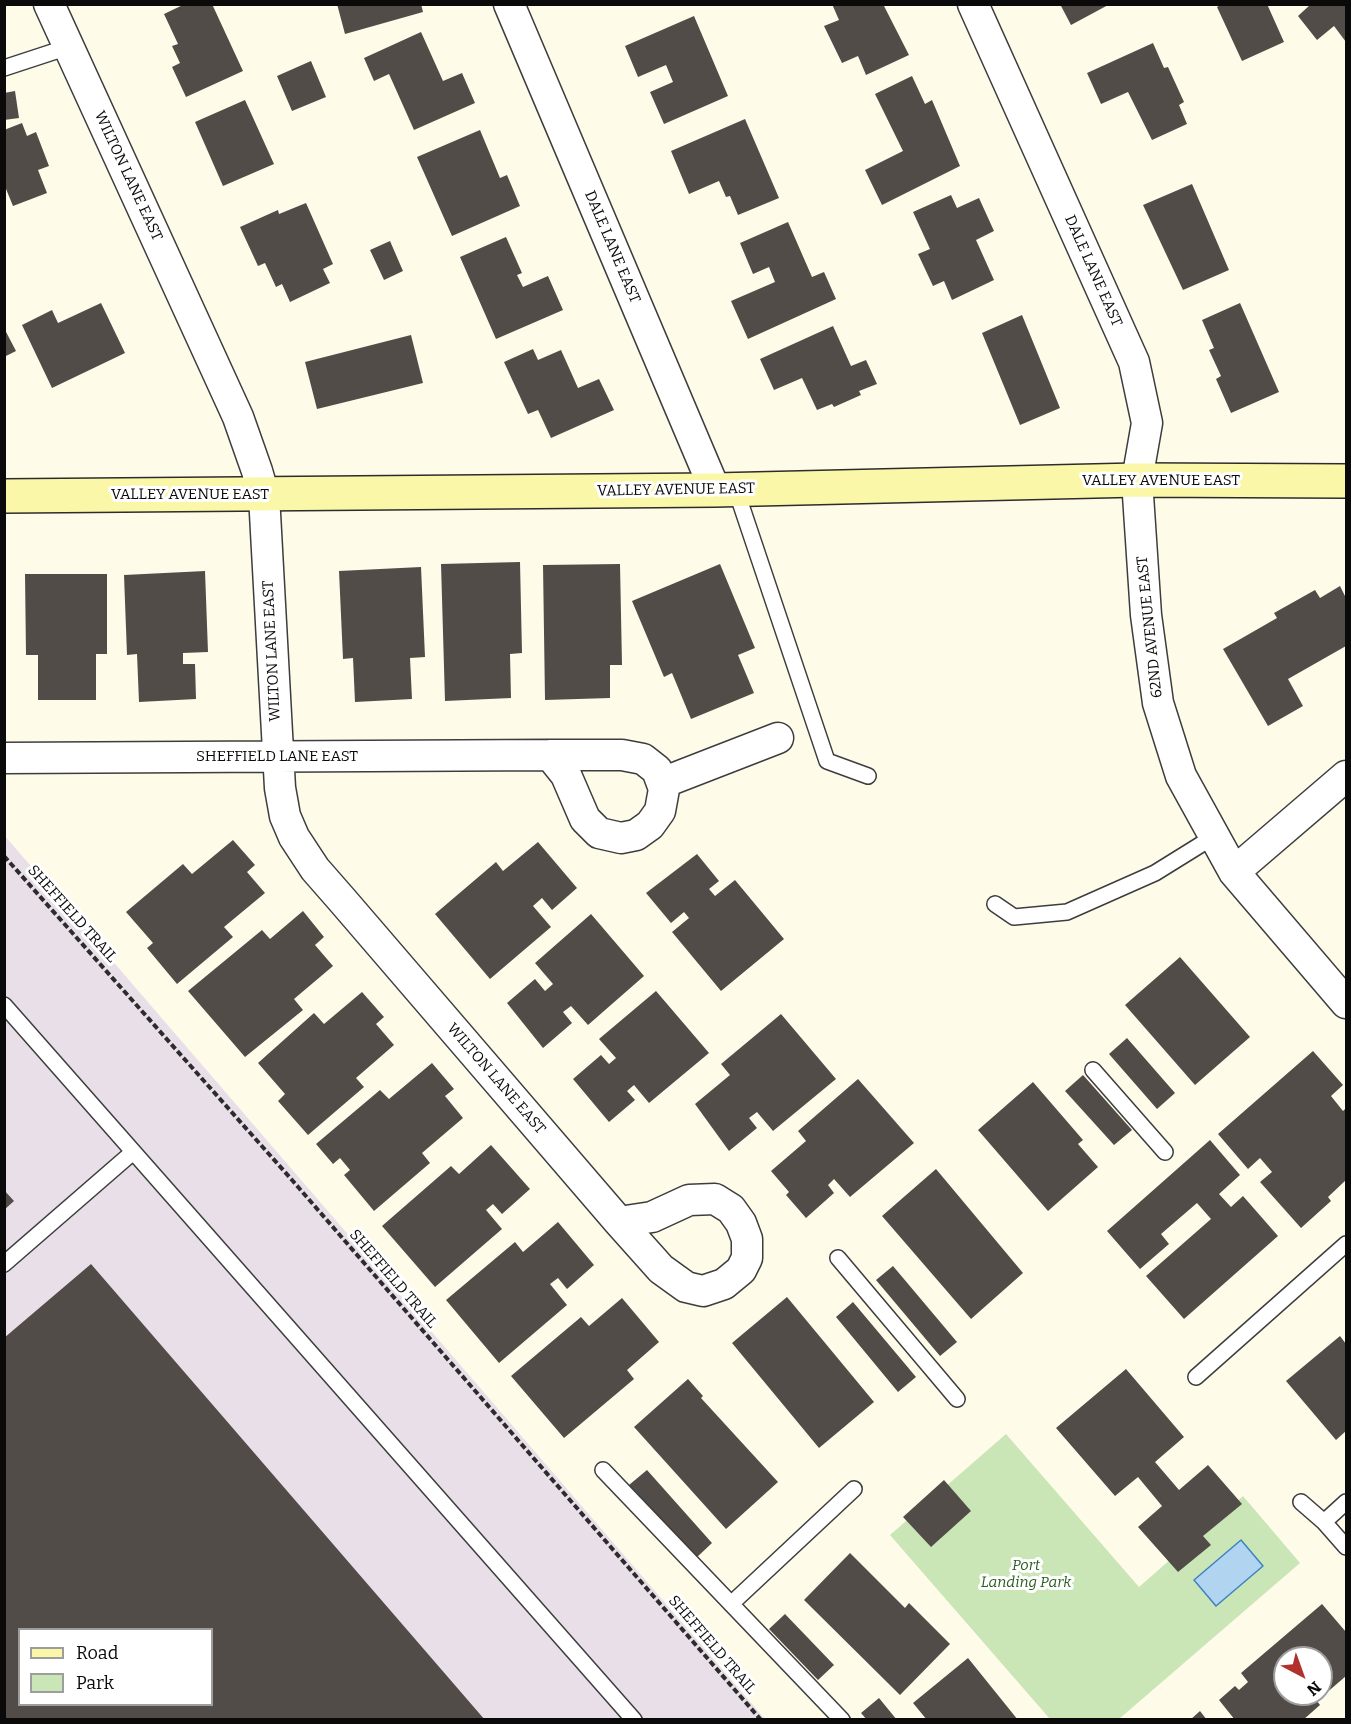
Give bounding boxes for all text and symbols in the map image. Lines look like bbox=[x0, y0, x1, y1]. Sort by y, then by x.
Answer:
street label: WILTON LANE EAST bbox=[90, 108, 166, 244]
street label: DALE LANE EAST bbox=[580, 188, 644, 306]
street label: DALE LANE EAST bbox=[1060, 212, 1126, 330]
street label: VALLEY AVENUE EAST bbox=[1082, 472, 1240, 490]
street label: VALLEY AVENUE EAST bbox=[597, 480, 755, 500]
street label: VALLEY AVENUE EAST bbox=[111, 486, 269, 504]
street label: 62ND AVENUE EAST bbox=[1134, 555, 1166, 699]
street label: WILTON LANE EAST bbox=[259, 580, 285, 722]
street label: SHEFFIELD LANE EAST bbox=[196, 748, 358, 766]
street label: SHEFFIELD TRAIL bbox=[24, 862, 120, 966]
street label: WILTON LANE EAST bbox=[443, 1020, 549, 1138]
street label: SHEFFIELD TRAIL bbox=[345, 1226, 441, 1332]
park label: Port Landing Park bbox=[981, 1557, 1071, 1592]
street label: SHEFFIELD TRAIL bbox=[664, 1592, 760, 1698]
legend bbox=[18, 1628, 213, 1706]
text: Road bbox=[76, 1642, 118, 1664]
north arrow bbox=[1273, 1646, 1333, 1706]
text: Park bbox=[76, 1672, 114, 1694]
text: N bbox=[1303, 1677, 1325, 1700]

